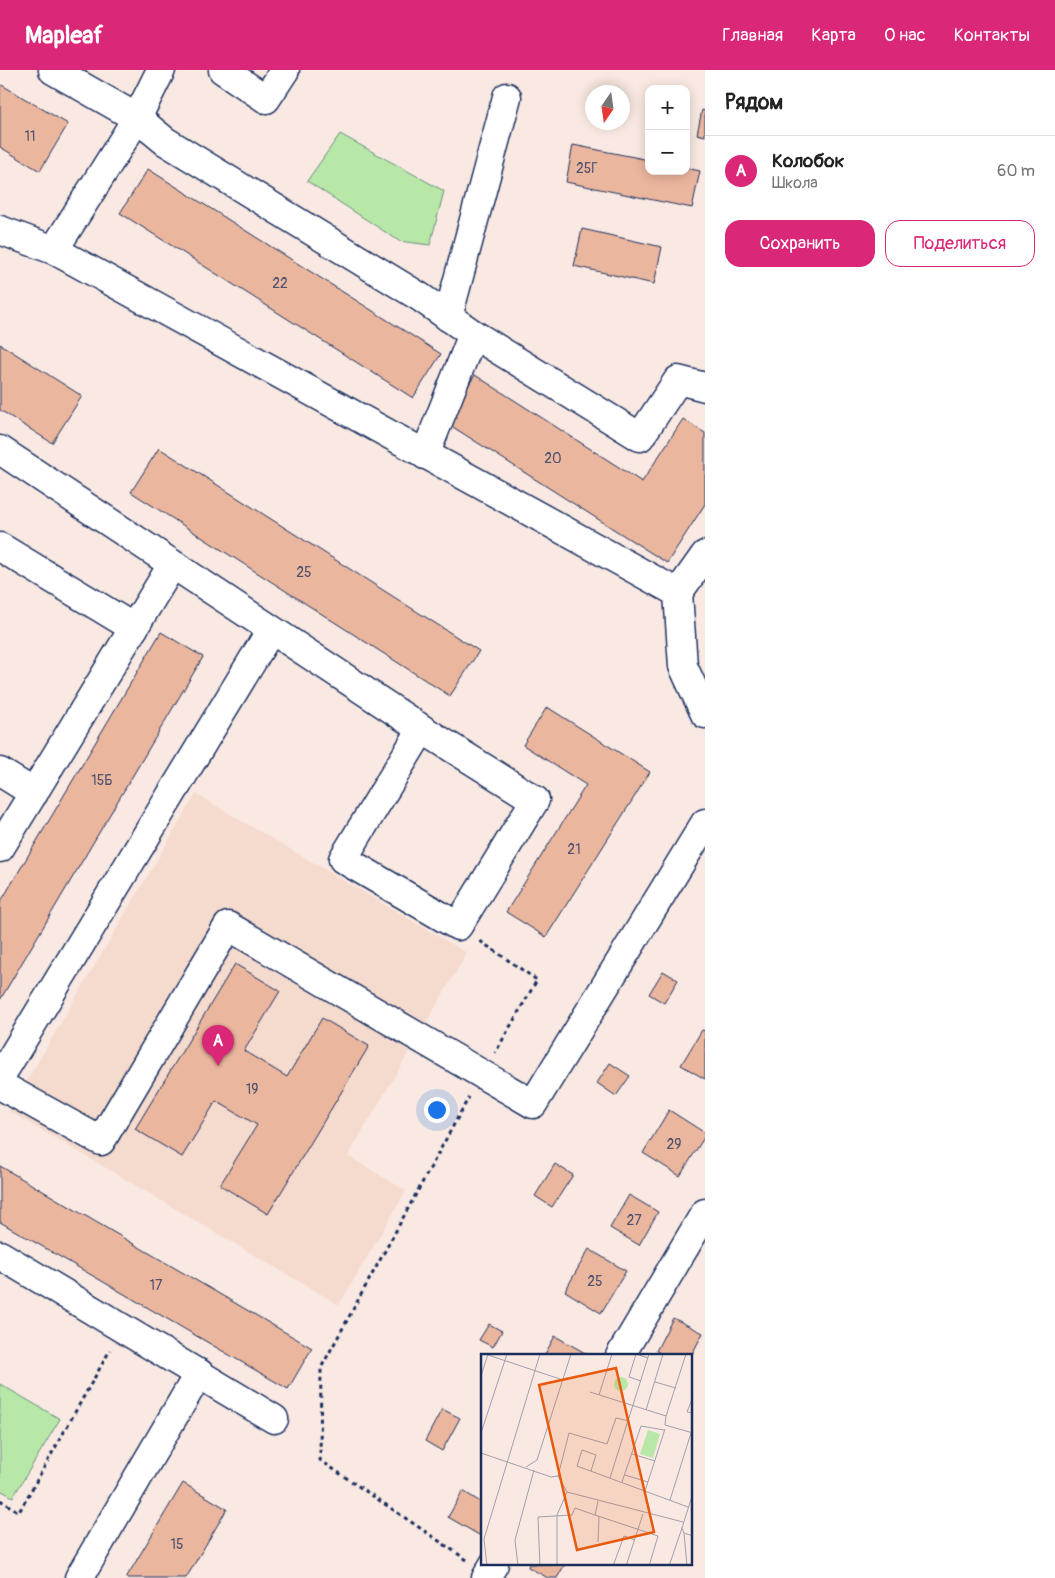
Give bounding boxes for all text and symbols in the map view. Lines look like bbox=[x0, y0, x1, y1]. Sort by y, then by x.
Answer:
text: Mapleaf bbox=[25, 21, 103, 50]
text: Главная bbox=[722, 24, 783, 47]
text: Карта bbox=[811, 24, 856, 47]
text: О нас bbox=[884, 24, 926, 47]
text: Контакты bbox=[954, 24, 1030, 47]
north arrow bbox=[585, 85, 630, 130]
map controls bbox=[645, 85, 690, 175]
button: + bbox=[645, 85, 690, 130]
text: Рядом bbox=[725, 89, 783, 116]
house number: 11 bbox=[25, 128, 35, 145]
button: − bbox=[645, 130, 690, 175]
text: Колобок bbox=[772, 149, 844, 173]
house number: 25Г bbox=[576, 160, 598, 177]
text: A bbox=[736, 161, 746, 181]
text: 60 m bbox=[997, 161, 1035, 181]
text: Школа bbox=[772, 173, 818, 193]
button: Сохранить bbox=[725, 220, 875, 267]
button: Поделиться bbox=[885, 220, 1035, 267]
house number: 22 bbox=[272, 275, 288, 292]
house number: 20 bbox=[544, 450, 562, 467]
house number: 25 bbox=[296, 564, 312, 581]
house number: 15Б bbox=[91, 772, 113, 789]
house number: 21 bbox=[567, 841, 581, 858]
pin: A bbox=[202, 1025, 234, 1066]
house number: 19 bbox=[246, 1081, 258, 1098]
your location bbox=[424, 1097, 450, 1123]
house number: 29 bbox=[666, 1136, 682, 1153]
house number: 27 bbox=[626, 1212, 642, 1229]
house number: 25 bbox=[587, 1273, 603, 1290]
house number: 17 bbox=[150, 1277, 163, 1294]
inset map bbox=[481, 1354, 692, 1566]
house number: 15 bbox=[170, 1536, 184, 1553]

